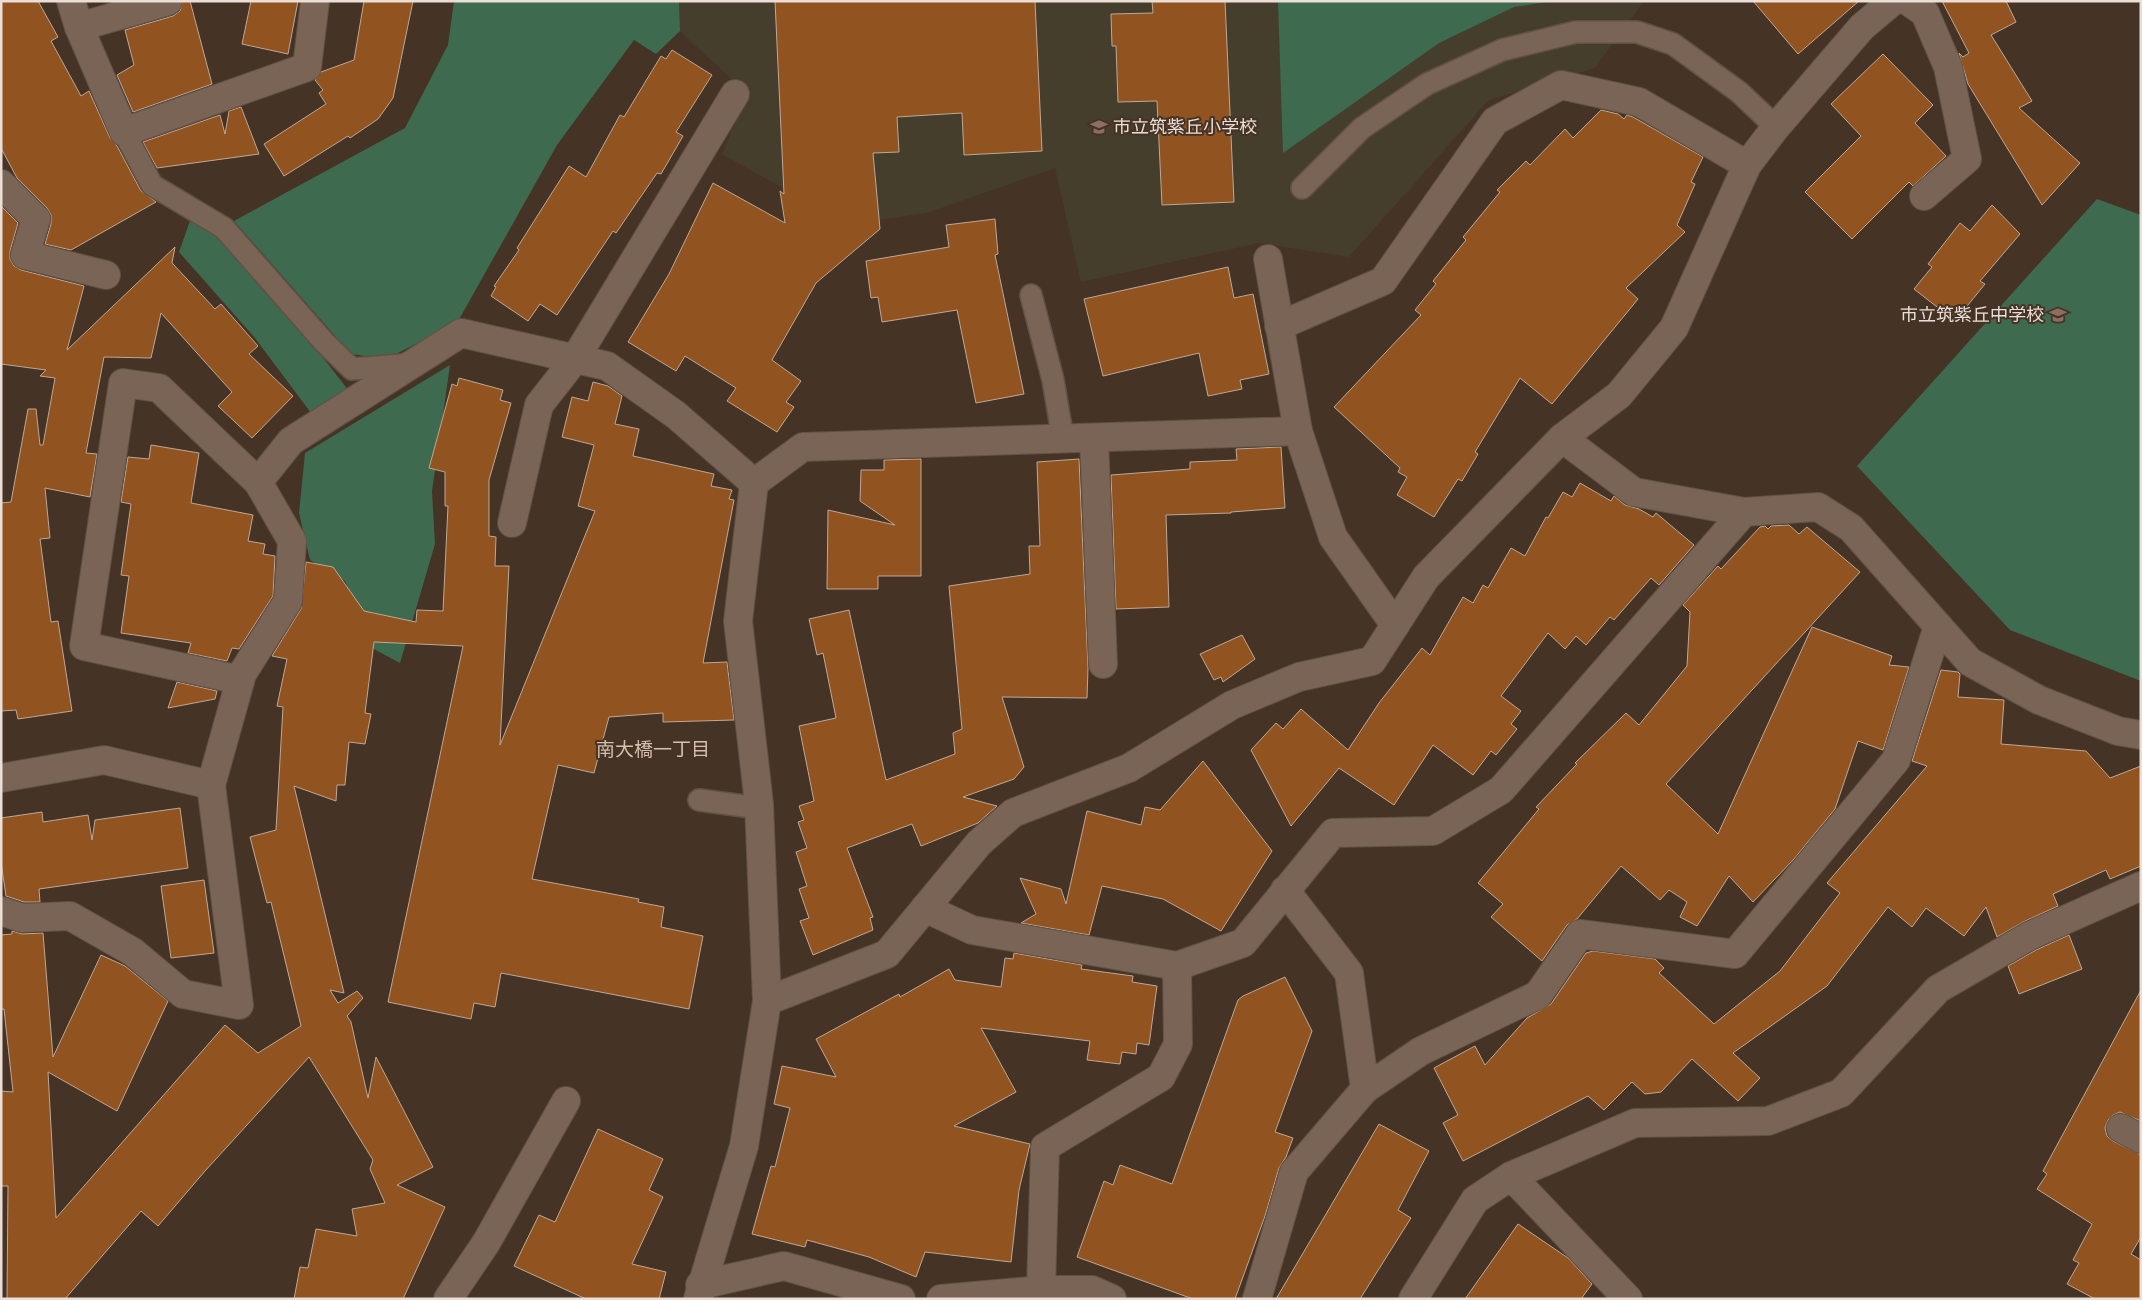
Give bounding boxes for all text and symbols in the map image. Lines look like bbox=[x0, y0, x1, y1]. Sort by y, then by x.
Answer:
place label: 市立筑紫丘小学校 bbox=[1113, 115, 1257, 138]
school or university icon: 市立筑紫丘小学校 bbox=[1089, 117, 1109, 137]
place label: 市立筑紫丘中学校 bbox=[1900, 303, 2044, 326]
school or university icon: 市立筑紫丘中学校 bbox=[2048, 305, 2068, 325]
district label: 南大橋一丁目 bbox=[596, 737, 710, 761]

